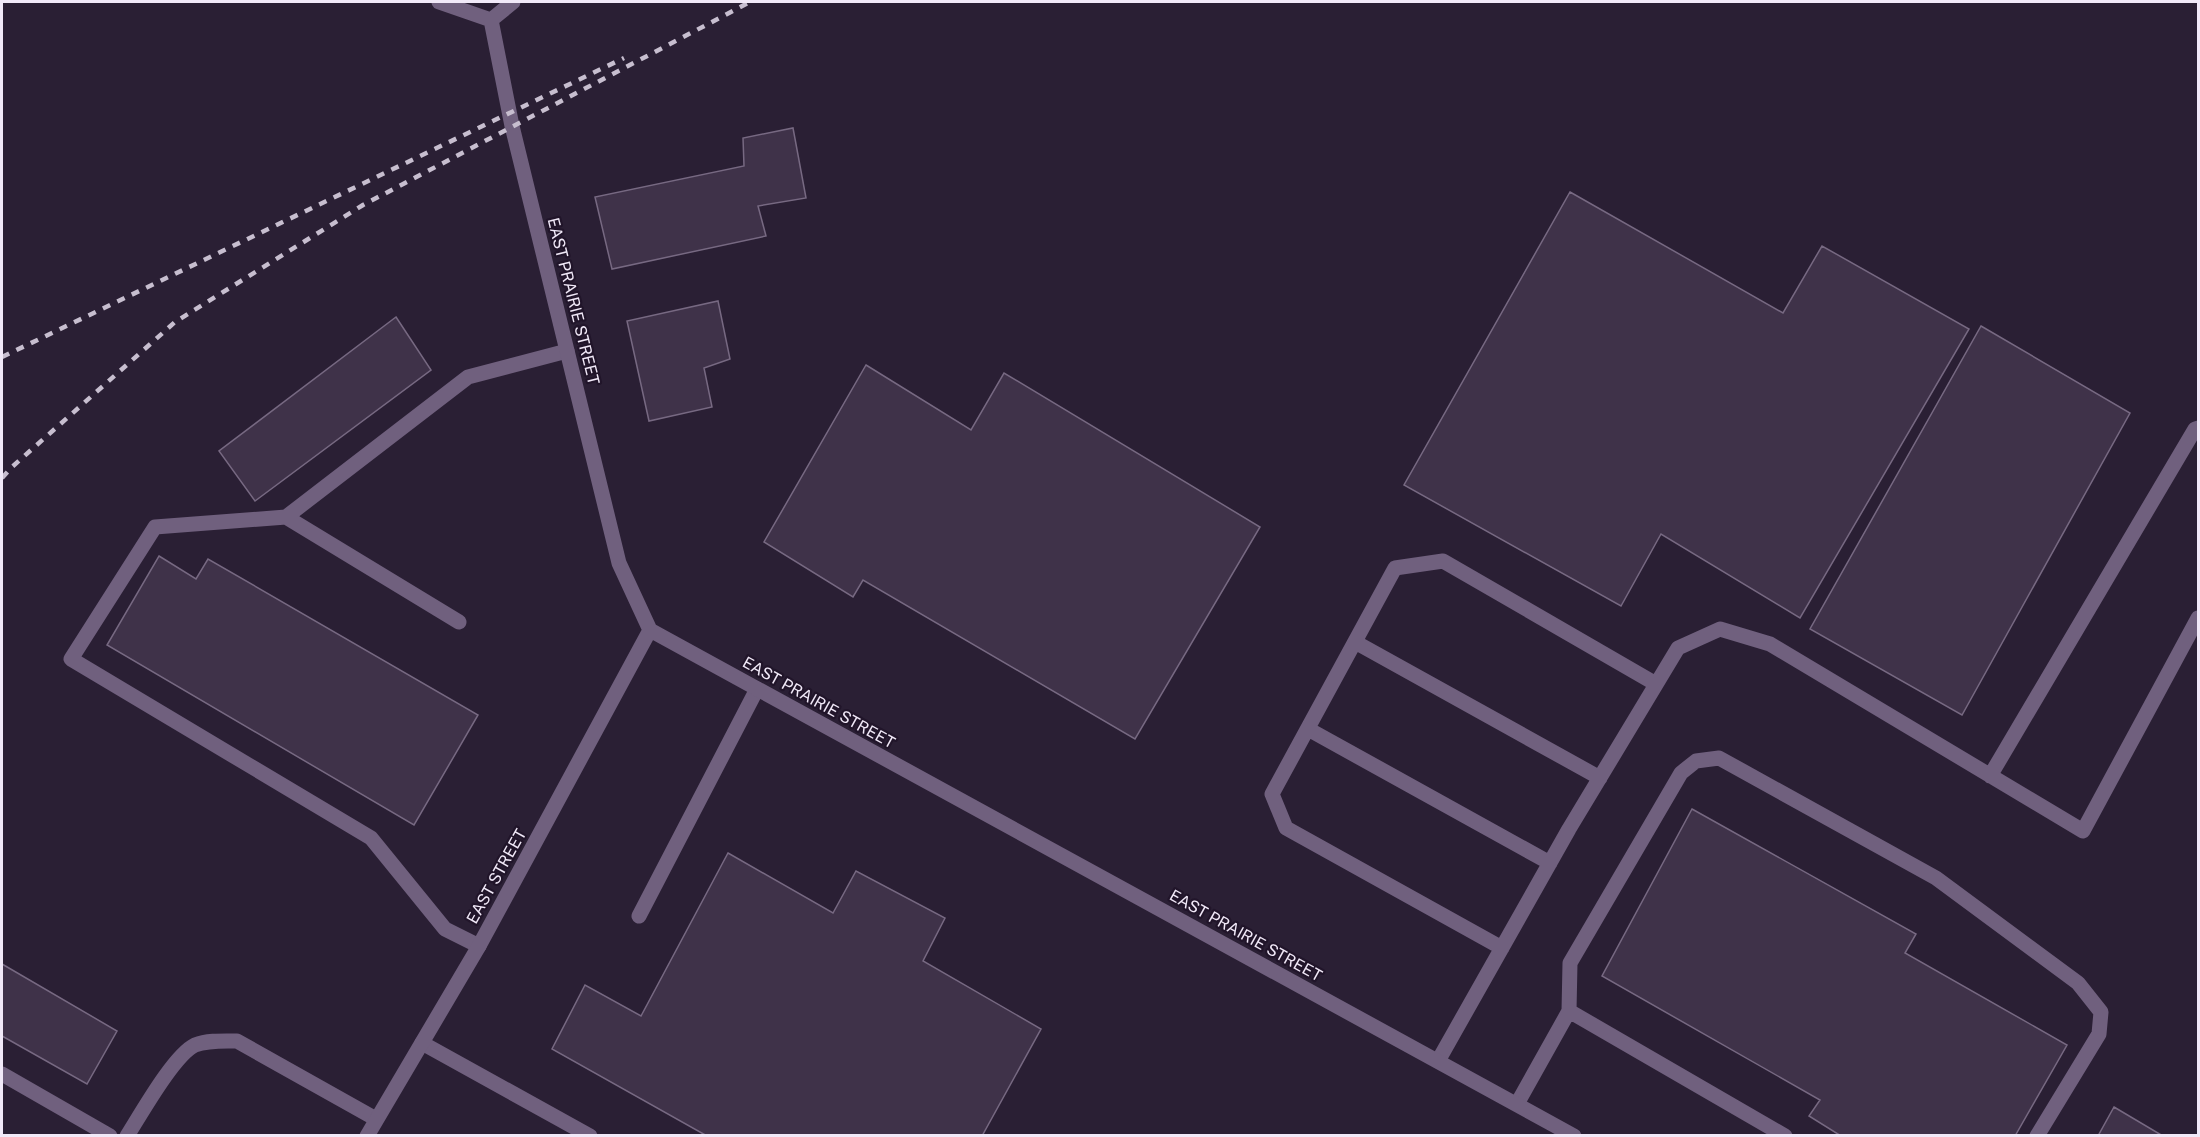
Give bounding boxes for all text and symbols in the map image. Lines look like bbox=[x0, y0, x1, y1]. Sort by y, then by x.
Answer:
street label: EAST PRAIRIE STREET bbox=[544, 216, 604, 387]
street label: EAST PRAIRIE STREET bbox=[739, 653, 899, 753]
street label: EAST STREET bbox=[463, 825, 531, 927]
street label: EAST PRAIRIE STREET bbox=[1166, 886, 1326, 986]

